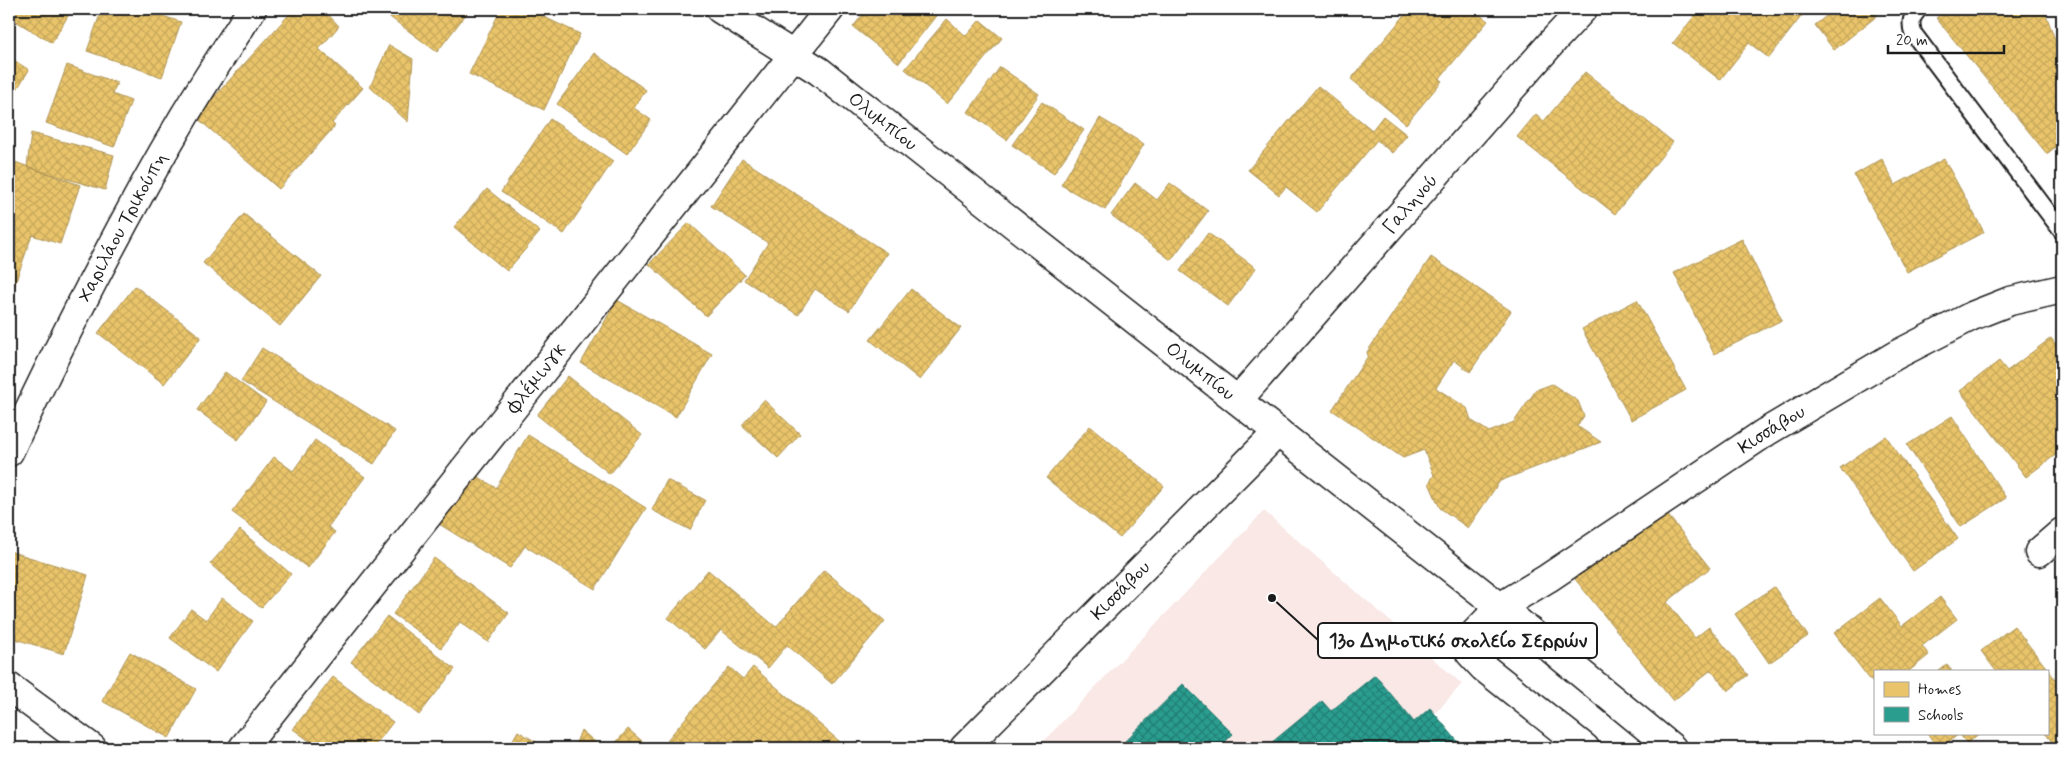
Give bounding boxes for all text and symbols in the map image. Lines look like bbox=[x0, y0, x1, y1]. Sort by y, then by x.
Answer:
scale bar bbox=[1888, 22, 2005, 54]
text: 20 m bbox=[1896, 31, 1928, 51]
street label: Ολυμπίου bbox=[843, 86, 923, 156]
street label: Χαριλάου Τρικούπη bbox=[72, 148, 173, 306]
street label: Γαληνού bbox=[1377, 169, 1443, 239]
street label: Ολυμπίου bbox=[1160, 336, 1240, 406]
street label: Φλέμινγκ bbox=[501, 338, 572, 419]
street label: Κισσάβου bbox=[1733, 399, 1810, 460]
street label: Κισσάβου bbox=[1085, 555, 1156, 626]
callout: 13ο Δημοτικό σχολείο Σερρών bbox=[1318, 623, 1597, 658]
text: 13ο Δημοτικό σχολείο Σερρών bbox=[1329, 628, 1588, 655]
legend bbox=[1874, 670, 2048, 734]
text: Homes bbox=[1918, 680, 1961, 700]
text: Schools bbox=[1918, 706, 1964, 726]

